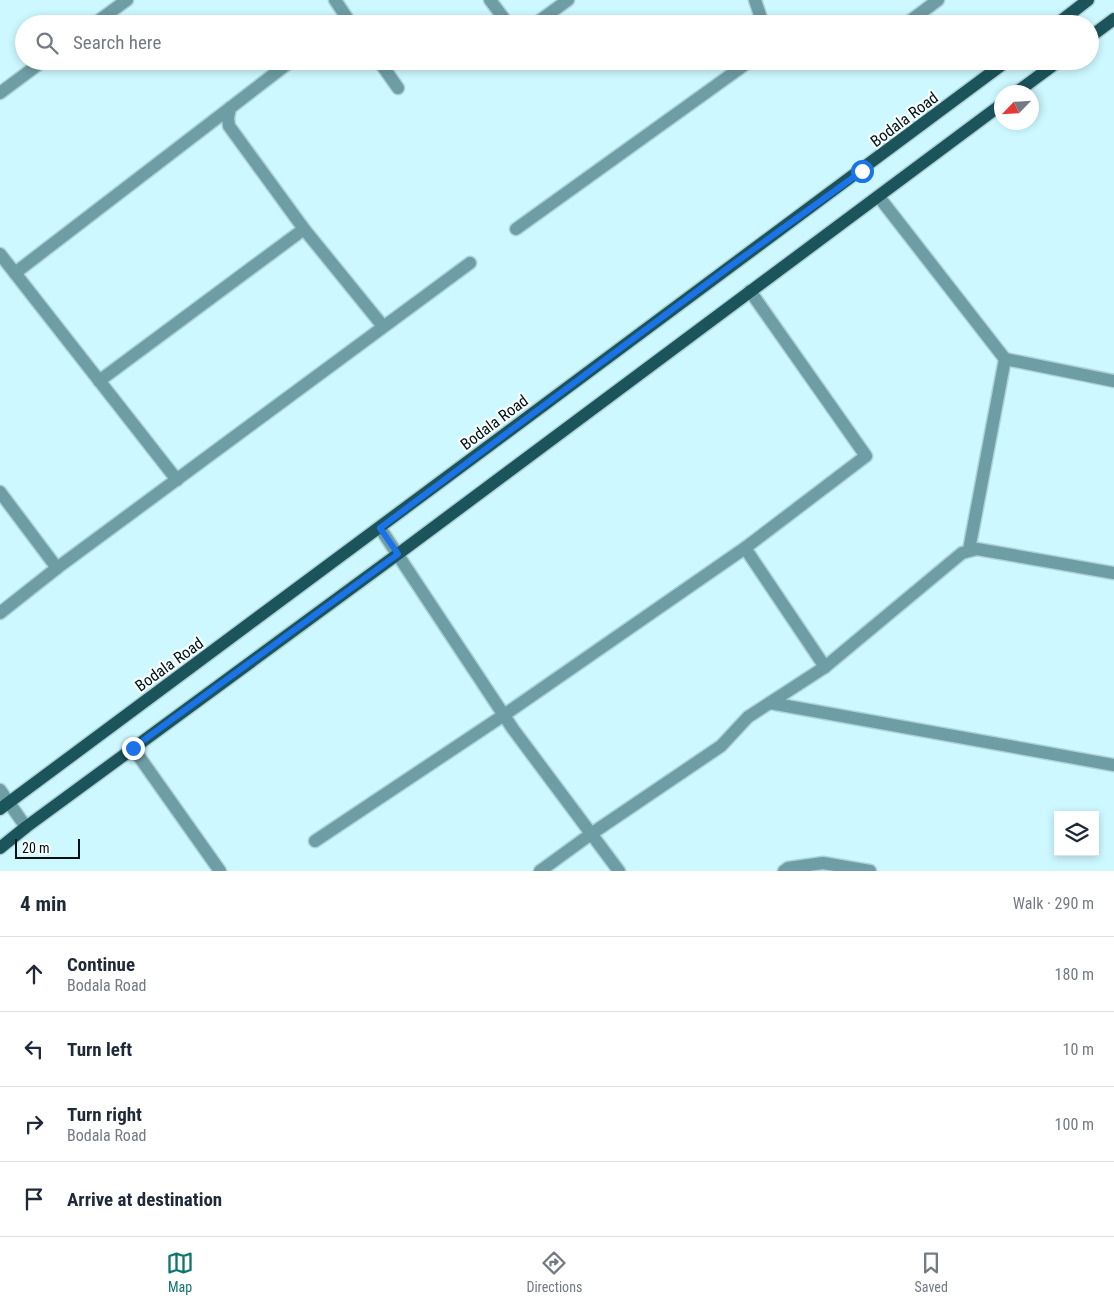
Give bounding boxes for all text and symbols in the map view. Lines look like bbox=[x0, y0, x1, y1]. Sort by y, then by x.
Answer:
search box bbox=[15, 15, 1099, 70]
icon: search bbox=[33, 29, 61, 57]
text: Search here bbox=[73, 31, 161, 54]
north arrow bbox=[994, 85, 1039, 130]
street label: Bodala Road bbox=[867, 88, 942, 151]
route start bbox=[851, 160, 874, 183]
street label: Bodala Road bbox=[457, 391, 532, 454]
street label: Bodala Road bbox=[132, 633, 207, 695]
route end bbox=[122, 737, 145, 760]
map controls bbox=[1054, 811, 1099, 856]
button: layers bbox=[1054, 811, 1099, 856]
scale bar bbox=[15, 836, 80, 859]
text: 20 m bbox=[22, 840, 50, 856]
text: 4 min bbox=[20, 892, 67, 916]
text: Walk · 290 m bbox=[1013, 894, 1094, 913]
text: Continue bbox=[67, 953, 135, 976]
icon: ahead bbox=[20, 960, 48, 988]
text: 180 m bbox=[1055, 965, 1094, 984]
text: Bodala Road bbox=[67, 976, 147, 995]
icon: left bbox=[20, 1035, 48, 1063]
text: Turn left bbox=[67, 1038, 132, 1061]
text: 10 m bbox=[1062, 1040, 1094, 1059]
text: Turn right bbox=[67, 1103, 142, 1126]
icon: right bbox=[20, 1110, 48, 1138]
text: 100 m bbox=[1055, 1115, 1094, 1134]
text: Bodala Road bbox=[67, 1126, 147, 1145]
icon: arrive bbox=[20, 1185, 48, 1213]
text: Arrive at destination bbox=[67, 1188, 222, 1211]
tab: Map bbox=[166, 1249, 194, 1295]
tab: Directions bbox=[526, 1249, 582, 1295]
tab: Saved bbox=[915, 1249, 948, 1295]

